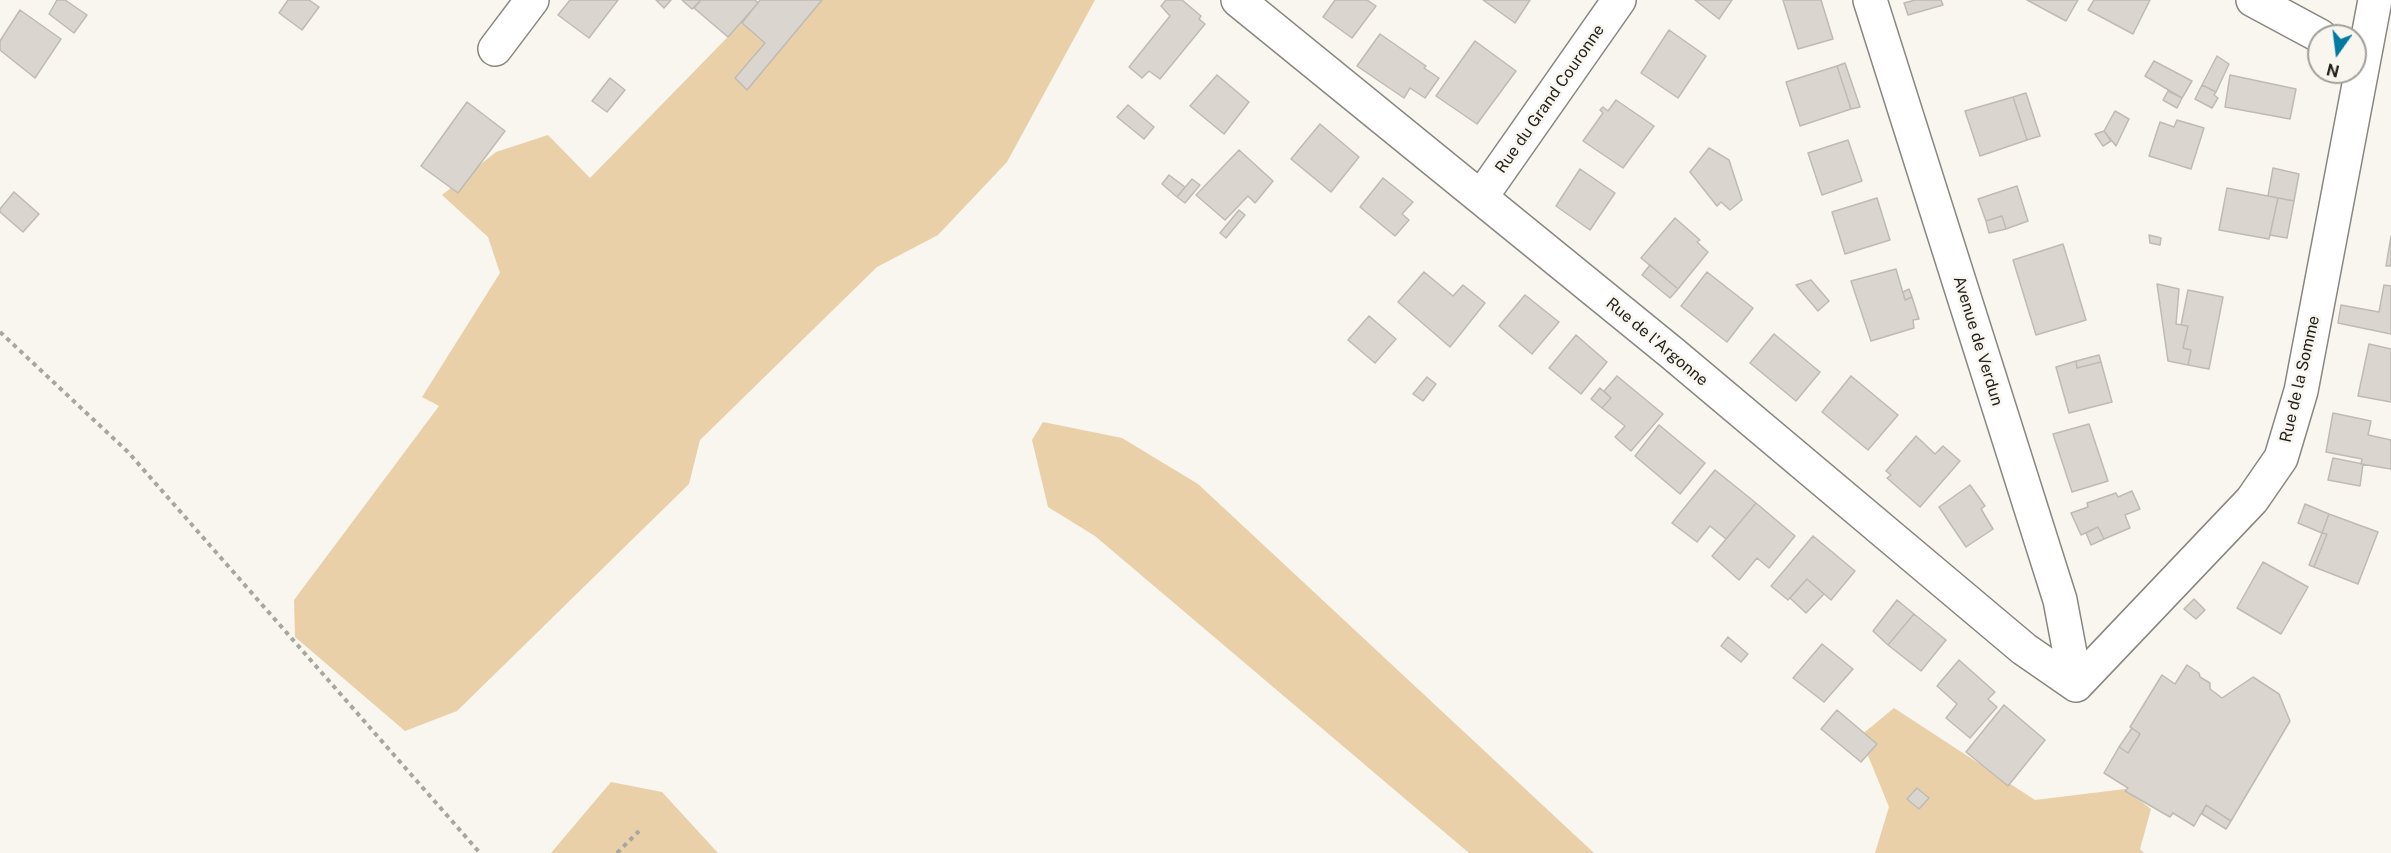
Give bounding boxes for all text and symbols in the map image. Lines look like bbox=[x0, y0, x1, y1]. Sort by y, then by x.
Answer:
street label: Rue du Grand Couronne bbox=[1491, 21, 1609, 177]
north arrow bbox=[2307, 24, 2367, 84]
text: N bbox=[2325, 59, 2341, 81]
street label: Avenue de Verdun bbox=[1949, 274, 2007, 408]
street label: Rue de l'Argonne bbox=[1602, 294, 1712, 390]
street label: Rue de la Somme bbox=[2276, 314, 2324, 444]

